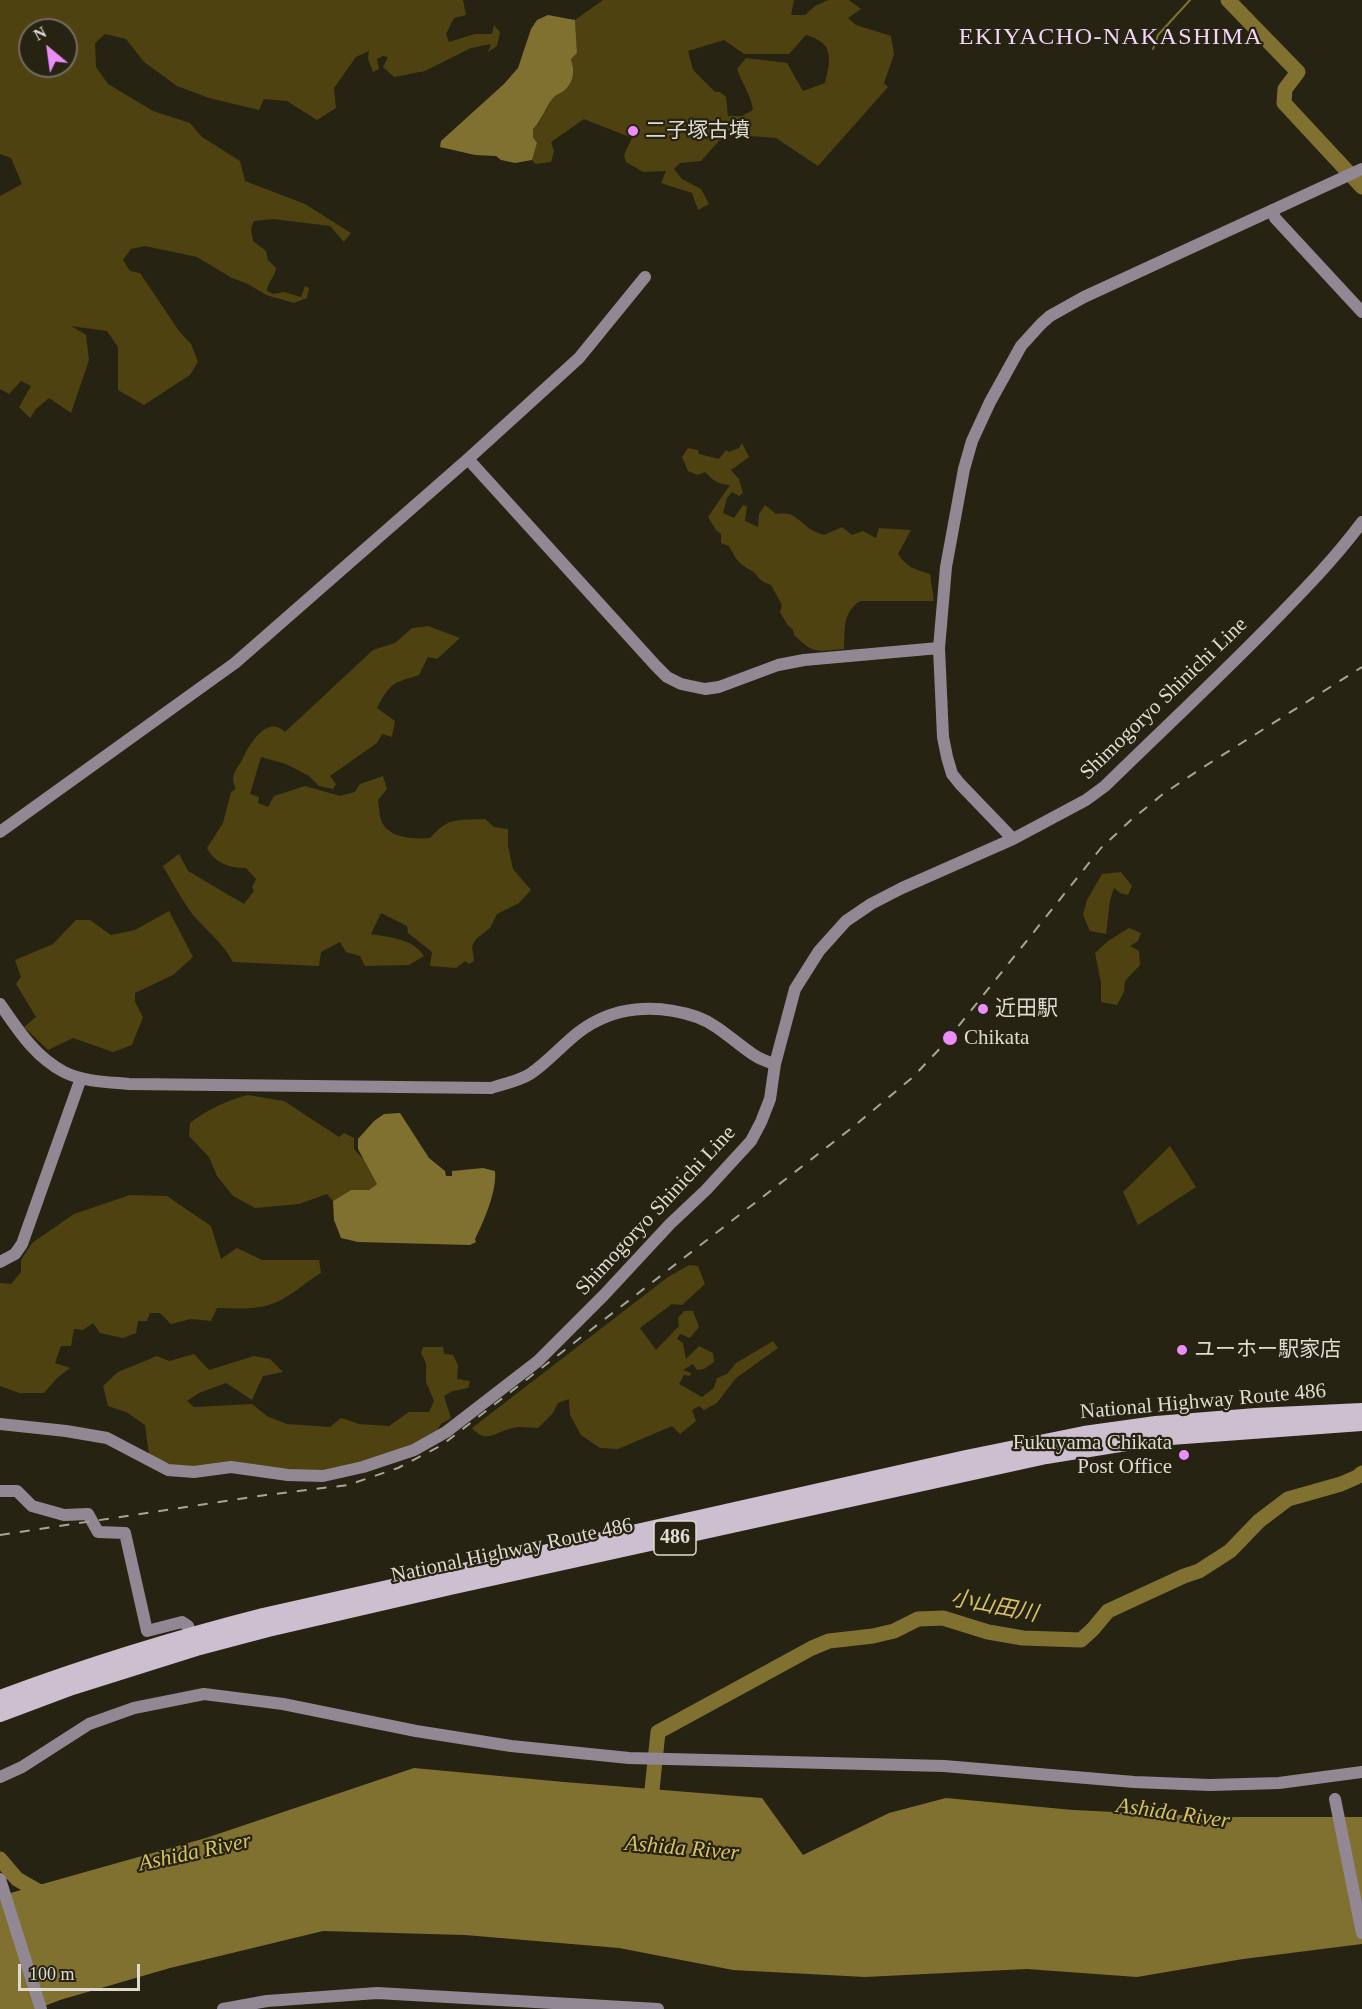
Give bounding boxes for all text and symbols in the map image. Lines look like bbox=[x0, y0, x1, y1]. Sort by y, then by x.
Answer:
north arrow bbox=[18, 18, 78, 78]
text: N bbox=[31, 23, 49, 44]
district label: EKIYACHO-NAKASHIMA bbox=[959, 24, 1263, 52]
place label: 二子塚古墳 bbox=[645, 118, 750, 144]
marker: 二子塚古墳 bbox=[626, 124, 640, 138]
street label: Shimogoryo Shinichi Line bbox=[1075, 613, 1253, 785]
place label: 近田駅 bbox=[995, 996, 1058, 1022]
marker: 近田駅 bbox=[976, 1002, 990, 1016]
place label: Chikata bbox=[964, 1025, 1029, 1051]
marker: Chikata bbox=[941, 1029, 959, 1047]
street label: Shimogoryo Shinichi Line bbox=[571, 1121, 741, 1301]
place label: ユーホー駅家店 bbox=[1194, 1337, 1341, 1363]
marker: ユーホー駅家店 bbox=[1175, 1343, 1189, 1357]
street label: National Highway Route 486 bbox=[1079, 1379, 1327, 1425]
place label: Fukuyama Chikata Post Office bbox=[1013, 1430, 1172, 1480]
marker: Fukuyama Chikata Post Office bbox=[1177, 1448, 1191, 1462]
street label: National Highway Route 486 bbox=[389, 1513, 635, 1589]
road number: 486 bbox=[654, 1521, 696, 1555]
water label: 小山田川 bbox=[948, 1586, 1040, 1628]
water label: Ashida River bbox=[1115, 1793, 1231, 1835]
water label: Ashida River bbox=[136, 1828, 254, 1878]
water label: Ashida River bbox=[624, 1831, 740, 1867]
scale bar bbox=[21, 1952, 142, 1990]
text: 100 m bbox=[29, 1964, 75, 1984]

